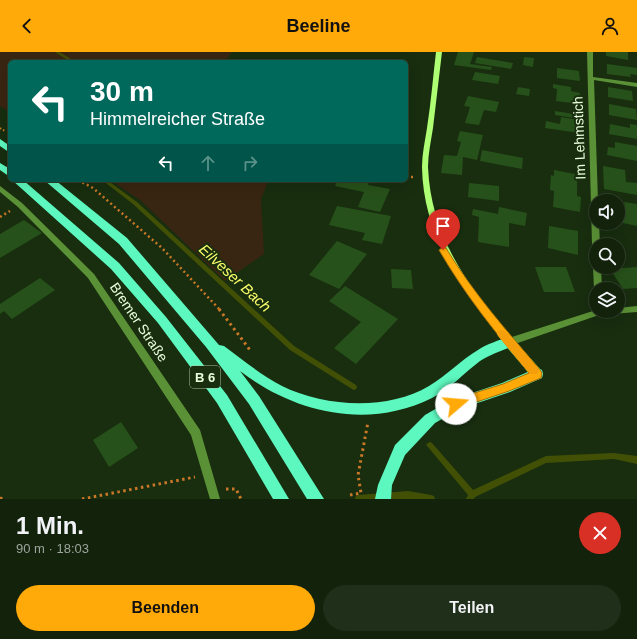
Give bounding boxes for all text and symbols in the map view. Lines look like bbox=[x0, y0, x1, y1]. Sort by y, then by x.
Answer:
icon: back bbox=[16, 15, 38, 37]
icon: person bbox=[599, 15, 621, 37]
text: Beeline bbox=[286, 16, 351, 36]
icon: left bbox=[24, 76, 76, 128]
text: 30 m bbox=[90, 76, 154, 107]
street label: Im Lehmstich bbox=[570, 96, 588, 180]
text: Himmelreicher Straße bbox=[90, 109, 265, 129]
icon: left bbox=[155, 152, 177, 174]
icon: ahead bbox=[197, 152, 219, 174]
icon: right bbox=[239, 152, 261, 174]
map controls bbox=[589, 194, 625, 318]
button: sound bbox=[589, 194, 625, 230]
pin bbox=[426, 209, 460, 250]
icon: arrive bbox=[432, 215, 454, 237]
button: search bbox=[589, 238, 625, 274]
water label: Eilveser Bach bbox=[196, 240, 275, 315]
street label: Bremer Straße bbox=[107, 279, 171, 365]
button: layers bbox=[589, 282, 625, 318]
road number: B 6 bbox=[190, 366, 220, 388]
position arrow bbox=[435, 383, 477, 425]
text: 1 Min. bbox=[16, 512, 84, 539]
button: close bbox=[579, 512, 621, 554]
text: 90 m · 18:03 bbox=[16, 541, 89, 556]
button: Beenden bbox=[16, 585, 315, 631]
button: Teilen bbox=[323, 585, 621, 631]

